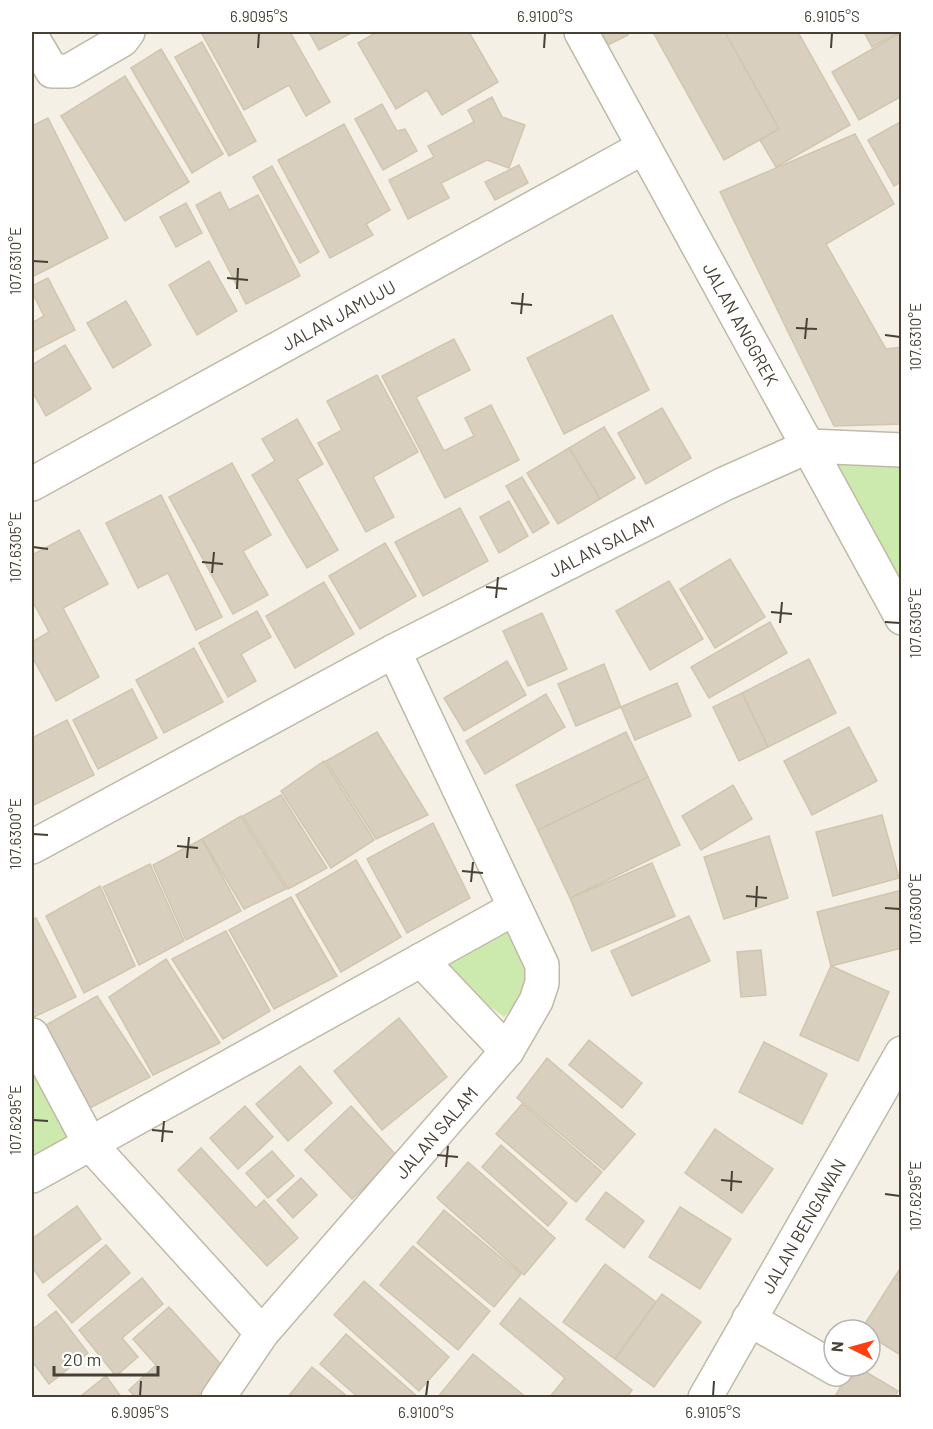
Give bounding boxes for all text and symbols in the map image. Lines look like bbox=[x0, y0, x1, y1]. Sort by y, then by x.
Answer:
text: 6.9095°S bbox=[230, 7, 288, 25]
text: 6.9100°S bbox=[517, 7, 573, 25]
text: 6.9105°S bbox=[804, 7, 860, 25]
text: 107.6310°E bbox=[6, 227, 24, 295]
street label: JALAN ANGGREK bbox=[698, 259, 784, 389]
street label: JALAN JAMUJU bbox=[278, 275, 399, 355]
text: 107.6310°E bbox=[906, 303, 924, 371]
street label: JALAN SALAM bbox=[545, 510, 658, 582]
text: 107.6305°E bbox=[6, 512, 24, 582]
text: 107.6305°E bbox=[906, 588, 924, 658]
text: 107.6300°E bbox=[6, 798, 24, 870]
text: 107.6300°E bbox=[906, 873, 924, 945]
street label: JALAN SALAM bbox=[390, 1082, 482, 1183]
text: 107.6295°E bbox=[6, 1085, 24, 1155]
street label: JALAN BENGAWAN bbox=[756, 1155, 850, 1297]
text: 107.6295°E bbox=[906, 1161, 924, 1231]
north arrow bbox=[822, 1318, 882, 1378]
scale bar bbox=[54, 1339, 158, 1377]
text: N bbox=[827, 1341, 846, 1353]
text: 20 m bbox=[63, 1348, 101, 1370]
text: 6.9095°S bbox=[111, 1403, 169, 1421]
text: 6.9100°S bbox=[398, 1403, 454, 1421]
text: 6.9105°S bbox=[685, 1403, 741, 1421]

